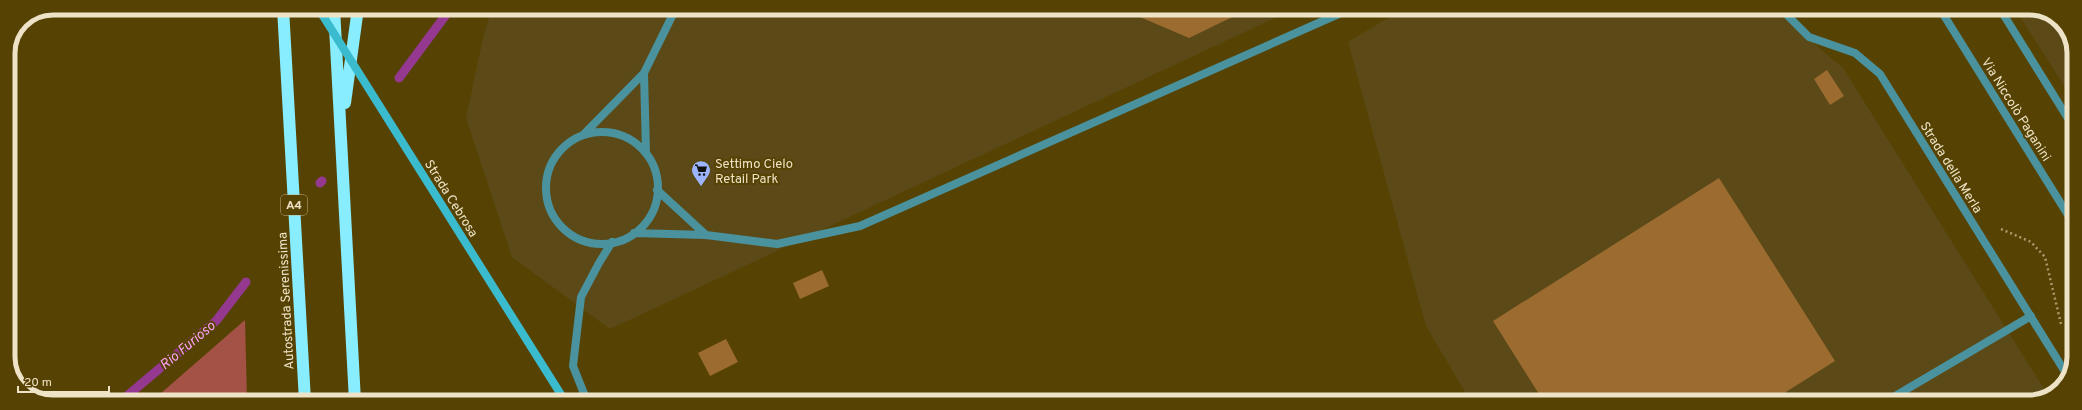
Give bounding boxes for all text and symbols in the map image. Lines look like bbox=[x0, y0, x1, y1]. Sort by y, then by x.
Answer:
street label: Via Niccolò Paganini bbox=[1977, 55, 2054, 165]
street label: Strada della Merla bbox=[1916, 119, 1985, 217]
street label: Strada Cebrosa bbox=[420, 157, 481, 241]
place label: Settimo Cielo Retail Park bbox=[715, 157, 793, 188]
supermarket icon: Settimo Cielo Retail Park bbox=[690, 159, 712, 187]
road number: A4 bbox=[281, 195, 307, 215]
street label: Autostrada Serenissima bbox=[275, 232, 299, 370]
water label: Rio Furioso bbox=[157, 318, 219, 374]
scale bar bbox=[18, 368, 109, 394]
text: 20 m bbox=[24, 375, 52, 391]

